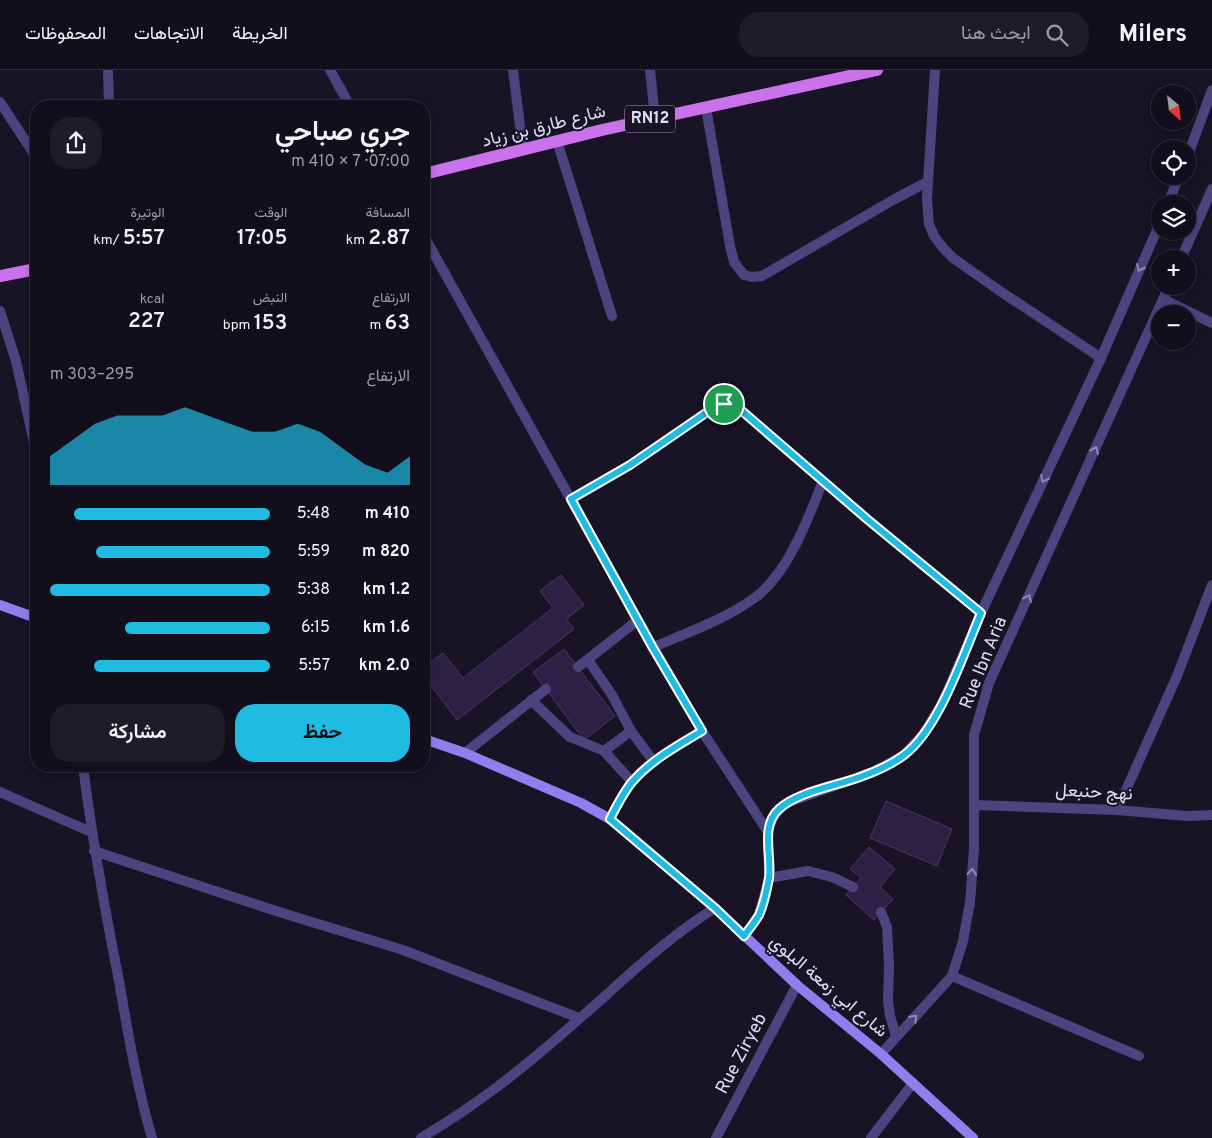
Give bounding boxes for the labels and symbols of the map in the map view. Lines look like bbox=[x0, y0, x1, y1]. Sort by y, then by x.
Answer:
north arrow bbox=[1151, 85, 1196, 130]
street label: شارع طارق بن زياد bbox=[480, 101, 608, 153]
road number: RN12 bbox=[625, 106, 675, 132]
one-way arrow bbox=[1136, 263, 1147, 272]
pin bbox=[703, 383, 745, 425]
one-way arrow bbox=[1089, 446, 1100, 455]
one-way arrow bbox=[1040, 474, 1050, 483]
one-way arrow bbox=[1022, 594, 1033, 603]
street label: Rue Ibn Aria bbox=[955, 613, 1013, 713]
street label: نهج حنبعل bbox=[1055, 779, 1133, 807]
one-way arrow bbox=[967, 868, 978, 876]
street label: شارع ابي زمعة البلوي bbox=[763, 931, 892, 1045]
street label: Rue Ziryeb bbox=[711, 1010, 773, 1098]
one-way arrow bbox=[908, 1014, 917, 1023]

